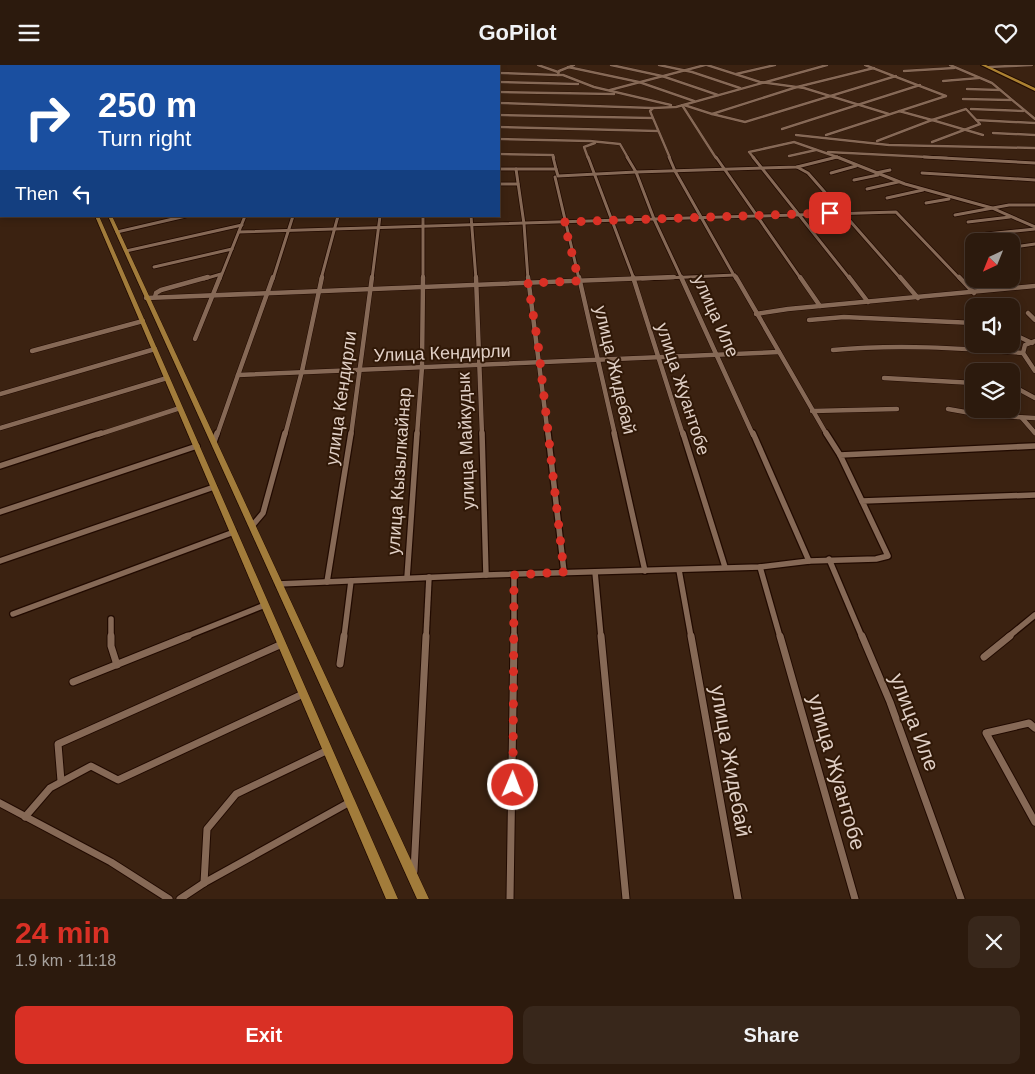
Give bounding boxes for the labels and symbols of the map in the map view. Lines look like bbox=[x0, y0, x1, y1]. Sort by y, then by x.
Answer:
pin bbox=[809, 192, 851, 234]
north arrow bbox=[965, 233, 1020, 287]
street label: улица Иле bbox=[689, 272, 743, 360]
street label: улица Жидебай bbox=[590, 304, 640, 436]
street label: улица Жуантобе bbox=[652, 320, 714, 458]
street label: улица Кендирли bbox=[322, 330, 360, 466]
street label: Улица Кендирли bbox=[373, 341, 511, 365]
street label: улица Майкудык bbox=[454, 372, 478, 510]
street label: улица Кызылкайнар bbox=[383, 387, 415, 555]
street label: улица Иле bbox=[886, 670, 944, 774]
street label: улица Жидебай bbox=[706, 683, 756, 839]
street label: улица Жуантобе bbox=[804, 692, 870, 852]
position arrow bbox=[486, 758, 538, 810]

